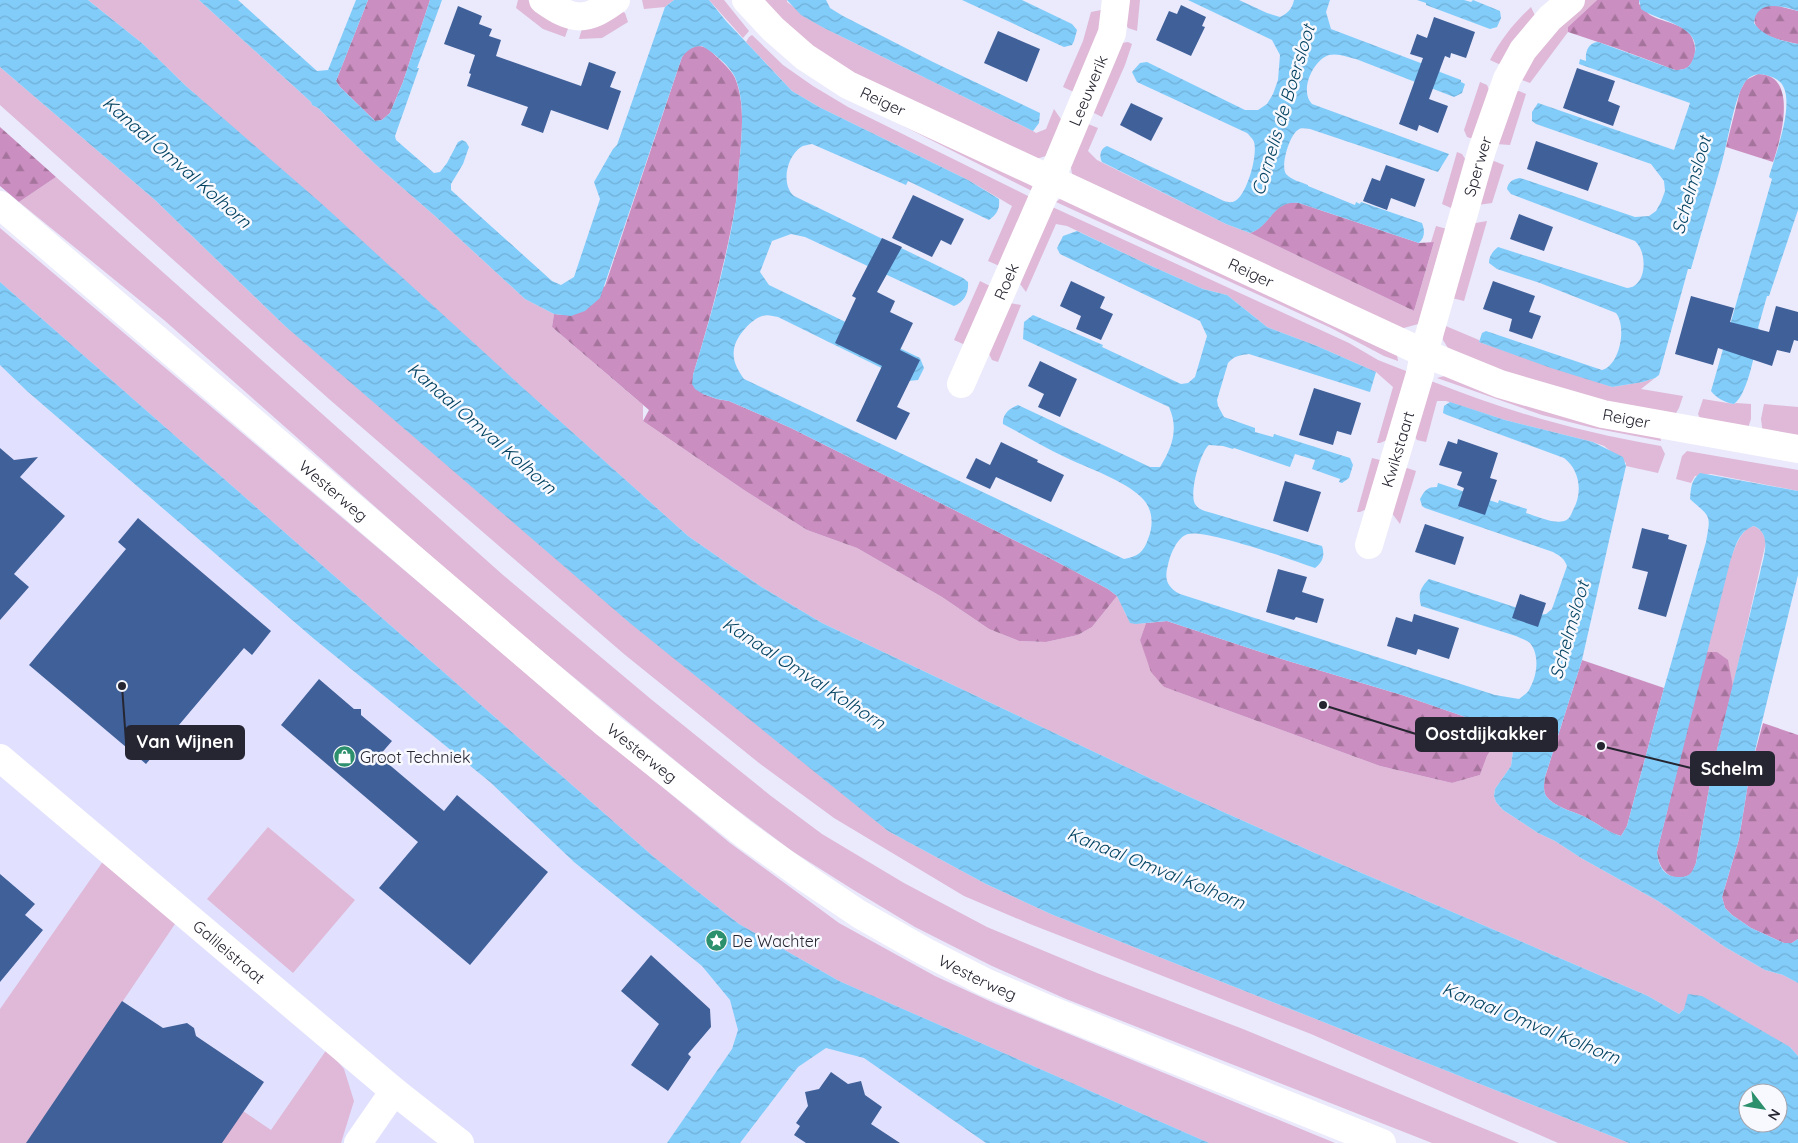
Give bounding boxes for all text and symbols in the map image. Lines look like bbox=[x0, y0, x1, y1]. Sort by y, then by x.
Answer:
water label: Cornelis de Boersloot bbox=[1246, 20, 1320, 198]
street label: Leeuwerik bbox=[1064, 52, 1112, 129]
street label: Reiger bbox=[857, 82, 909, 120]
water label: Kanaal Omval Kolhorn bbox=[98, 91, 256, 233]
water label: Schelmsloot bbox=[1666, 132, 1716, 237]
street label: Sperwer bbox=[1459, 133, 1496, 199]
street label: Reiger bbox=[1225, 253, 1277, 292]
street label: Roek bbox=[989, 260, 1023, 303]
water label: Kanaal Omval Kolhorn bbox=[403, 357, 561, 499]
street label: Reiger bbox=[1601, 404, 1652, 432]
street label: Kwikstaart bbox=[1377, 409, 1418, 490]
street label: Westerweg bbox=[295, 456, 372, 526]
water label: Schelmsloot bbox=[1544, 577, 1594, 682]
water label: Kanaal Omval Kolhorn bbox=[718, 612, 890, 735]
callout: Oostdijkakker bbox=[1416, 718, 1557, 751]
street label: Westerweg bbox=[603, 719, 681, 787]
text: Oostdijkakker bbox=[1425, 722, 1547, 745]
callout: Van Wijnen bbox=[126, 726, 244, 759]
text: Van Wijnen bbox=[136, 730, 234, 753]
shop icon: Groot Techniek bbox=[332, 745, 356, 769]
place label: Groot Techniek bbox=[360, 747, 470, 767]
callout: Schelm bbox=[1691, 752, 1774, 785]
text: Schelm bbox=[1701, 757, 1763, 780]
water label: Kanaal Omval Kolhorn bbox=[1064, 822, 1249, 914]
street label: Galileistraat bbox=[189, 916, 269, 988]
place icon: De Wachter bbox=[704, 929, 728, 953]
place label: De Wachter bbox=[732, 931, 820, 951]
street label: Westerweg bbox=[935, 950, 1020, 1004]
water label: Kanaal Omval Kolhorn bbox=[1439, 977, 1624, 1069]
north arrow bbox=[1738, 1083, 1788, 1133]
text: N bbox=[1764, 1106, 1785, 1124]

